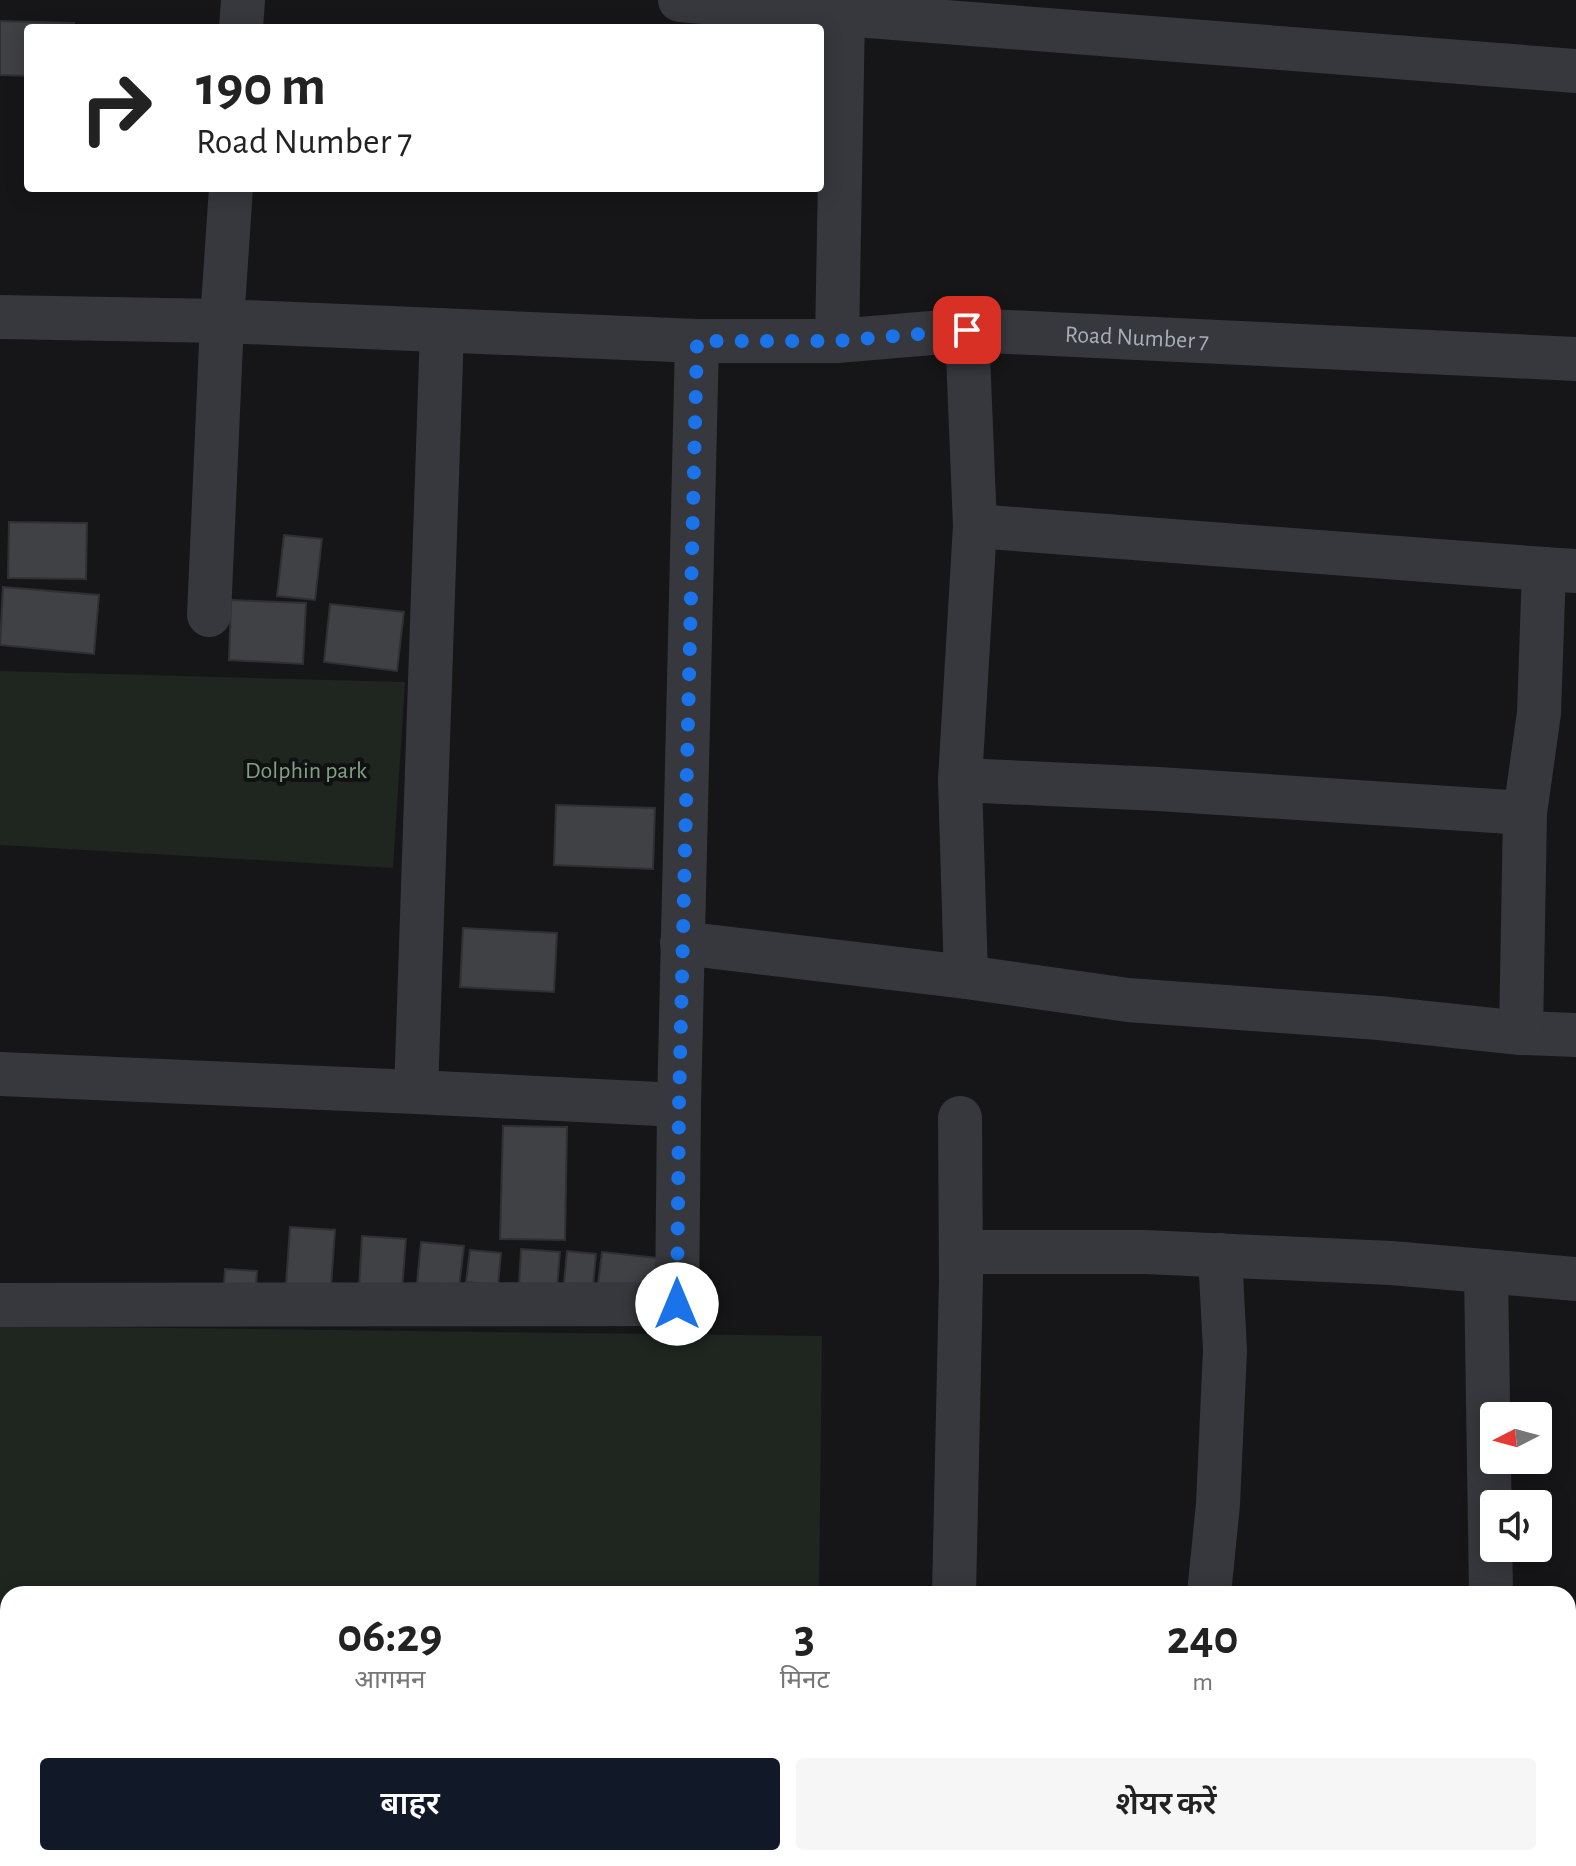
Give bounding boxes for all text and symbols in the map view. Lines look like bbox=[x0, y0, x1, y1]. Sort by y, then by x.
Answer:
icon: right bbox=[64, 56, 168, 160]
text: 190 m bbox=[196, 59, 326, 115]
text: Road Number 7 bbox=[196, 124, 412, 160]
pin bbox=[933, 296, 1001, 364]
icon: arrive bbox=[945, 308, 989, 352]
street label: Road Number 7 bbox=[1064, 323, 1210, 354]
park label: Dolphin park bbox=[245, 759, 367, 783]
position arrow bbox=[635, 1262, 719, 1346]
north arrow bbox=[1480, 1402, 1552, 1474]
map controls bbox=[1480, 1402, 1552, 1562]
button: sound bbox=[1480, 1490, 1552, 1562]
text: 06:29 bbox=[337, 1613, 442, 1661]
text: 3 bbox=[794, 1613, 815, 1661]
text: 240 bbox=[1167, 1615, 1239, 1663]
text: आगमन bbox=[354, 1667, 425, 1693]
text: मिनट bbox=[780, 1667, 830, 1693]
text: m bbox=[1192, 1669, 1213, 1695]
button: बाहर bbox=[40, 1758, 780, 1850]
button: शेयर करें bbox=[796, 1758, 1536, 1850]

